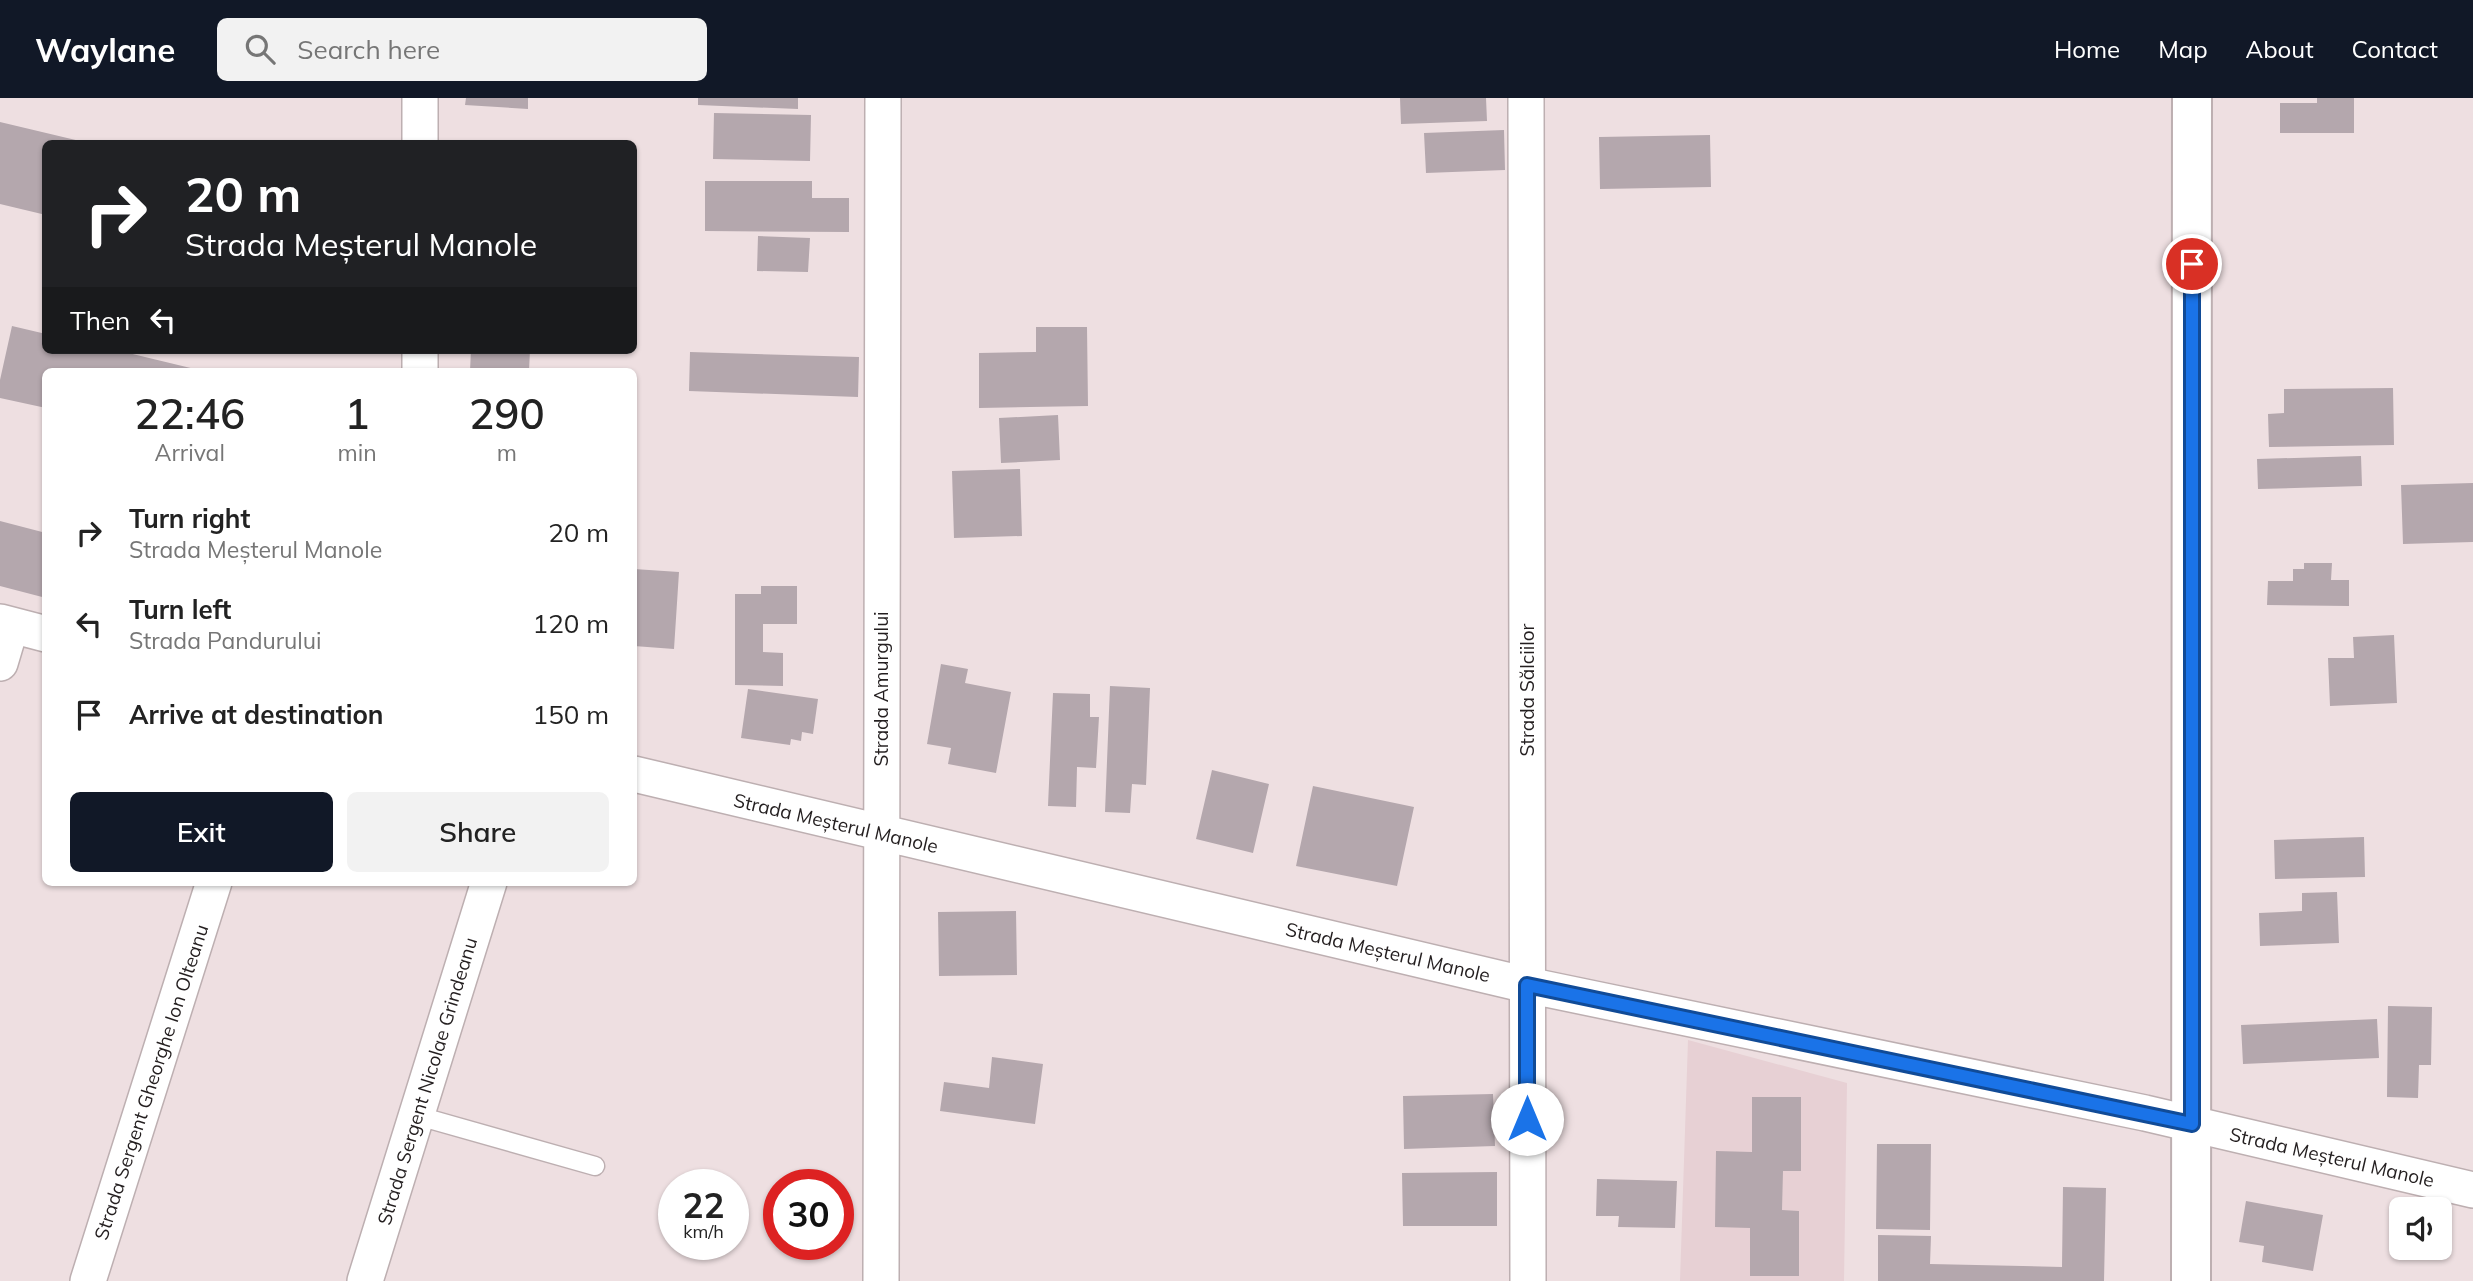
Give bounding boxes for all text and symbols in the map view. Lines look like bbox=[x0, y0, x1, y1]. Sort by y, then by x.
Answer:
search box bbox=[217, 18, 707, 81]
text: Waylane bbox=[35, 29, 175, 70]
icon: search bbox=[241, 30, 279, 68]
text: Search here bbox=[297, 33, 440, 66]
text: Home bbox=[2054, 34, 2120, 64]
text: Map bbox=[2158, 34, 2208, 64]
text: About bbox=[2246, 34, 2314, 64]
text: Contact bbox=[2352, 34, 2438, 64]
text: 20 m bbox=[185, 163, 301, 224]
icon: right bbox=[70, 168, 161, 259]
text: Strada Meșterul Manole bbox=[185, 224, 537, 264]
pin bbox=[2162, 234, 2222, 294]
icon: arrive bbox=[2173, 245, 2211, 283]
icon: left bbox=[144, 301, 182, 339]
text: Then bbox=[70, 304, 130, 337]
text: 22:46 bbox=[134, 387, 245, 440]
text: 1 bbox=[344, 387, 370, 440]
text: 290 bbox=[469, 387, 545, 440]
text: Arrival bbox=[155, 438, 225, 467]
text: min bbox=[337, 438, 377, 467]
text: m bbox=[497, 438, 517, 467]
text: Turn right bbox=[129, 502, 250, 535]
icon: right bbox=[70, 514, 108, 552]
text: 20 m bbox=[548, 516, 609, 549]
text: Strada Meșterul Manole bbox=[129, 535, 382, 564]
text: Turn left bbox=[129, 593, 231, 626]
icon: left bbox=[70, 605, 108, 643]
text: 120 m bbox=[533, 607, 609, 640]
street label: Strada Amurgului bbox=[869, 611, 893, 767]
street label: Strada Sălciilor bbox=[1515, 623, 1539, 756]
text: Strada Pandurului bbox=[129, 626, 322, 655]
icon: arrive bbox=[70, 696, 108, 734]
text: Arrive at destination bbox=[129, 698, 384, 731]
text: 150 m bbox=[533, 698, 609, 731]
street label: Strada Meșterul Manole bbox=[731, 788, 941, 859]
button: Exit bbox=[70, 792, 333, 872]
button: Share bbox=[347, 792, 609, 872]
street label: Strada Meșterul Manole bbox=[1283, 917, 1493, 988]
street label: Strada Sergent Gheorghe Ion Olteanu bbox=[89, 921, 213, 1243]
street label: Strada Sergent Nicolae Grindeanu bbox=[372, 934, 482, 1228]
position arrow bbox=[1490, 1082, 1564, 1156]
street label: Strada Meșterul Manole bbox=[2227, 1122, 2437, 1193]
speed limit sign: 30 bbox=[763, 1169, 854, 1260]
text: 22 bbox=[682, 1183, 725, 1227]
map controls bbox=[2389, 1197, 2452, 1260]
button: sound bbox=[2389, 1197, 2452, 1260]
text: km/h bbox=[683, 1220, 724, 1243]

